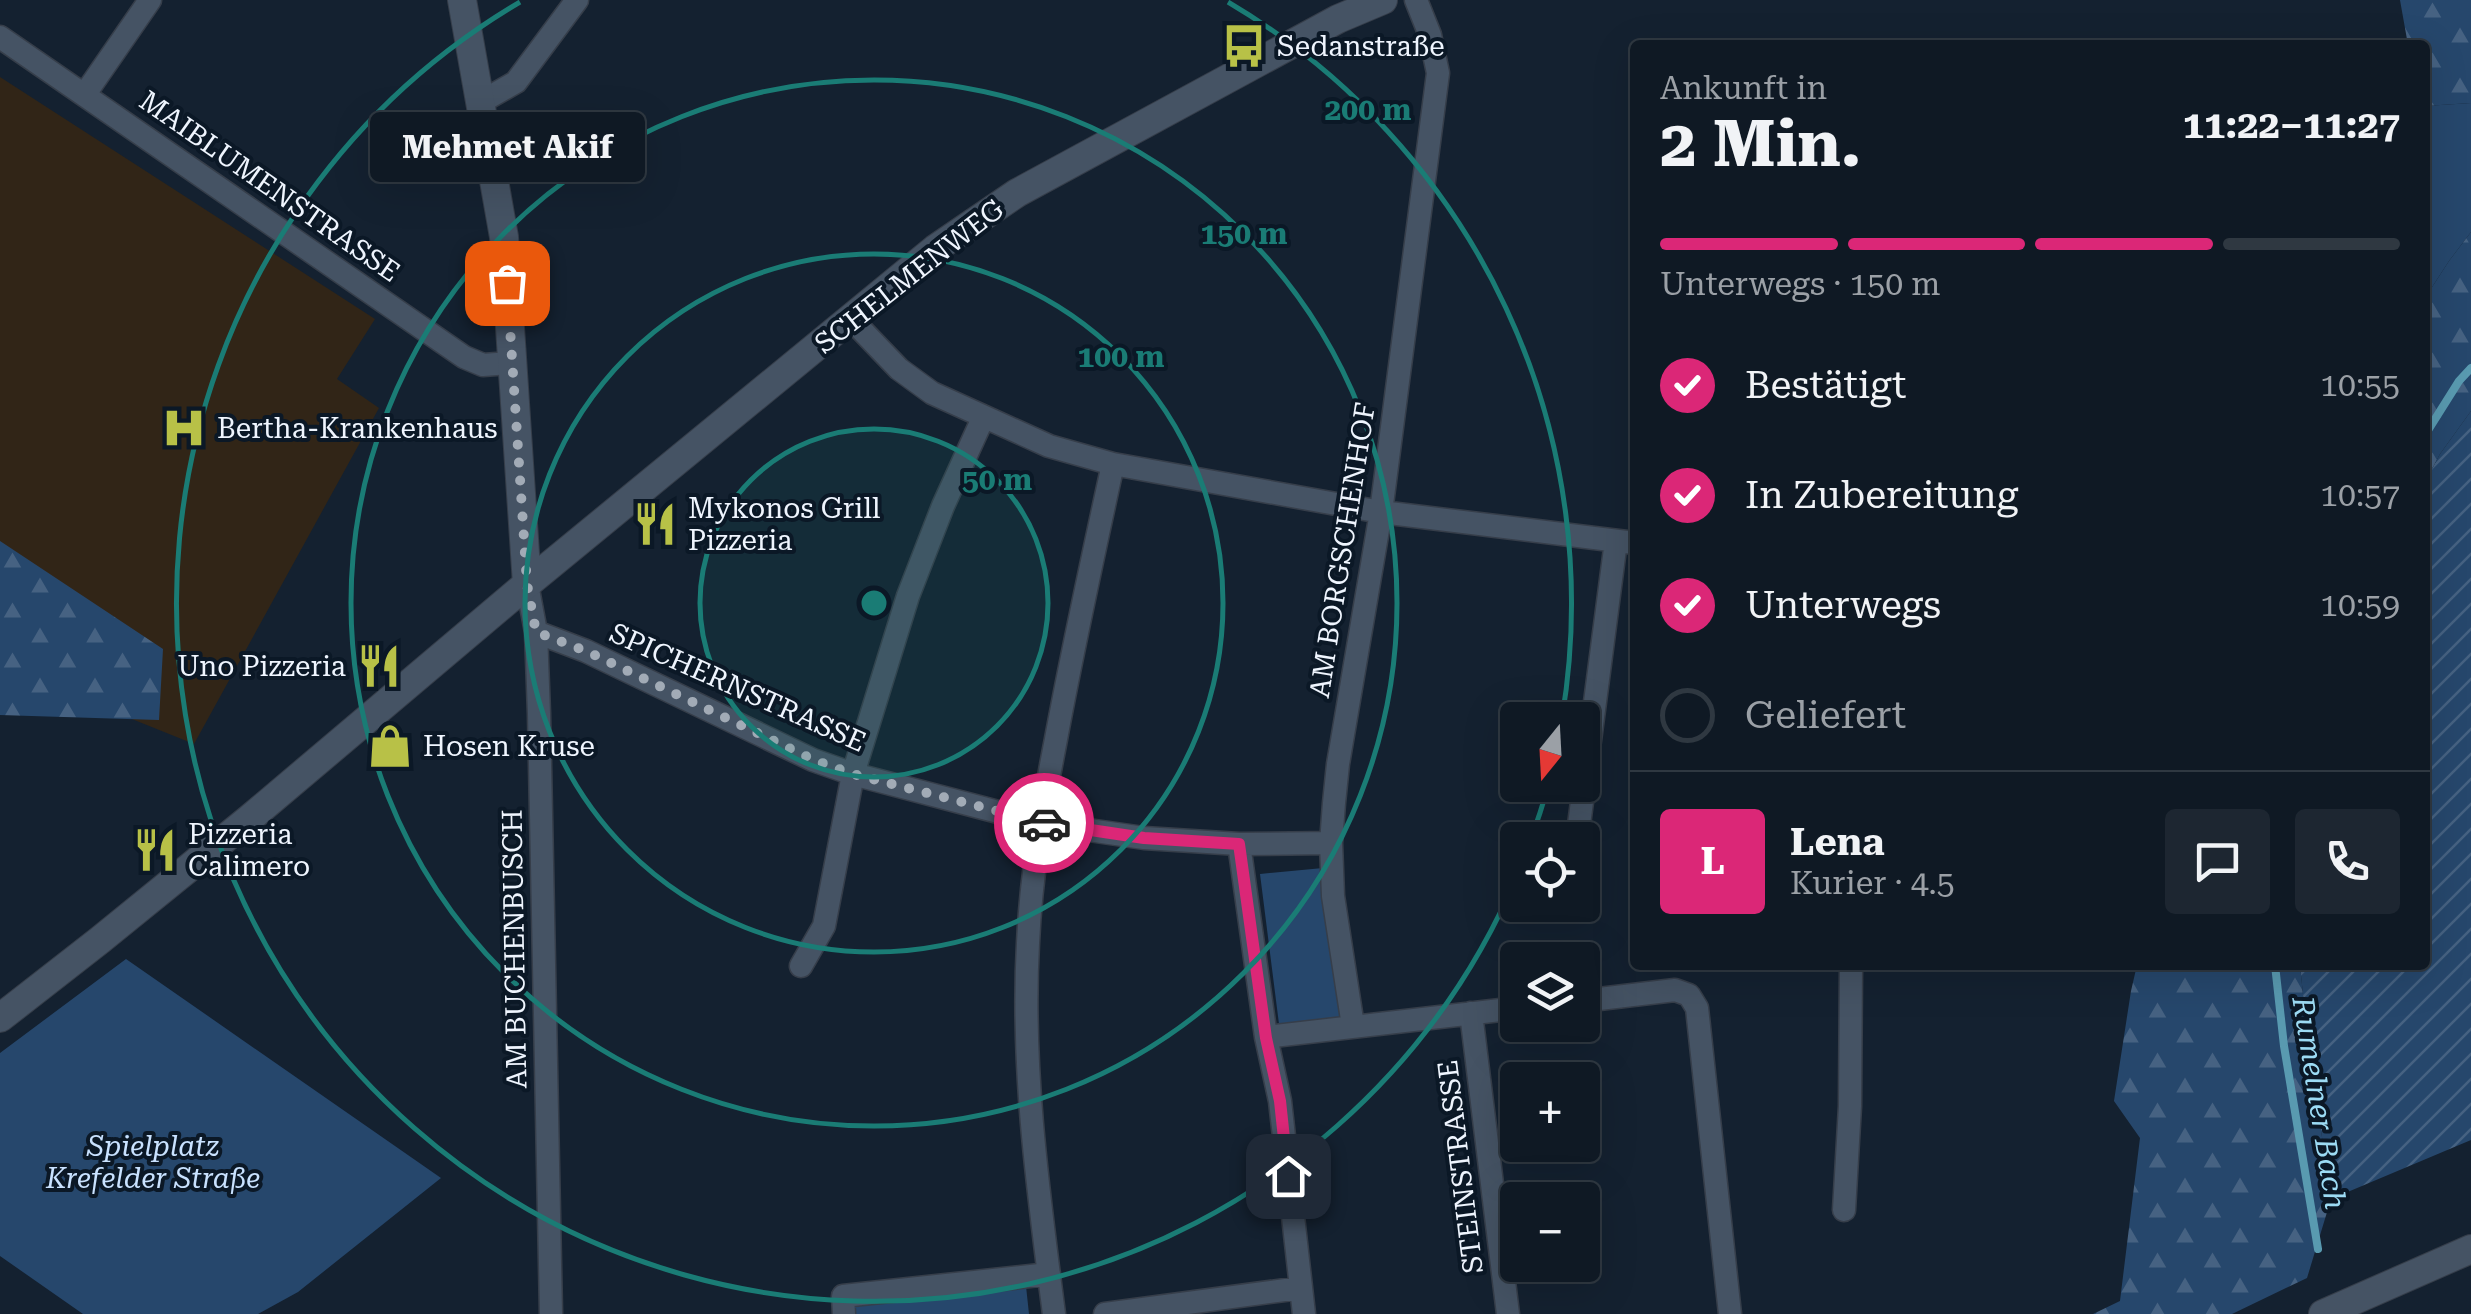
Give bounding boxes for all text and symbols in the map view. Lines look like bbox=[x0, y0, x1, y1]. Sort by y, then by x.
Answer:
bus stop icon: Sedanstraße bbox=[1220, 22, 1268, 70]
place label: Sedanstraße bbox=[1277, 30, 1445, 63]
text: Ankunft in bbox=[1660, 69, 1827, 107]
street label: MAIBLUMENSTRASSE bbox=[133, 84, 406, 289]
text: 200 m bbox=[1325, 92, 1412, 127]
text: 11:22–11:27 bbox=[2183, 103, 2400, 147]
text: 2 Min. bbox=[1660, 106, 1861, 182]
callout: Mehmet Akif bbox=[370, 113, 644, 183]
text: Mehmet Akif bbox=[402, 128, 613, 166]
street label: SCHELMENWEG bbox=[808, 192, 1011, 360]
text: 150 m bbox=[1201, 216, 1288, 251]
pin bbox=[465, 241, 550, 326]
icon: bag bbox=[480, 256, 535, 311]
text: Unterwegs · 150 m bbox=[1660, 265, 1940, 303]
text: 100 m bbox=[1078, 339, 1165, 374]
icon: check bbox=[1660, 358, 1715, 413]
text: Bestätigt bbox=[1745, 363, 1906, 407]
text: 10:55 bbox=[2320, 366, 2400, 404]
street label: AM BORGSCHENHOF bbox=[1303, 400, 1382, 700]
hospital icon: Bertha-Krankenhaus bbox=[160, 404, 208, 452]
place label: Bertha-Krankenhaus bbox=[217, 412, 497, 445]
text: 50 m bbox=[962, 462, 1032, 497]
icon: check bbox=[1660, 468, 1715, 523]
text: In Zubereitung bbox=[1745, 473, 2018, 517]
text: 10:57 bbox=[2320, 476, 2400, 514]
place label: Mykonos Grill Pizzeria bbox=[688, 492, 881, 557]
restaurant icon: Mykonos Grill Pizzeria bbox=[631, 500, 679, 548]
icon: check bbox=[1660, 578, 1715, 633]
text: Unterwegs bbox=[1745, 583, 1941, 627]
centre of rings bbox=[856, 585, 892, 621]
text: 10:59 bbox=[2320, 586, 2400, 624]
street label: SPICHERNSTRASSE bbox=[605, 616, 871, 759]
restaurant icon: Uno Pizzeria bbox=[355, 642, 403, 690]
place label: Uno Pizzeria bbox=[177, 650, 346, 683]
text: Geliefert bbox=[1745, 693, 1906, 737]
north arrow bbox=[1500, 702, 1600, 802]
map controls bbox=[1500, 702, 1600, 1282]
shop icon: Hosen Kruse bbox=[366, 722, 414, 770]
place label: Hosen Kruse bbox=[423, 730, 595, 763]
courier bbox=[994, 773, 1094, 873]
icon: car bbox=[1017, 796, 1072, 851]
street label: AM BUCHENBUSCH bbox=[496, 809, 533, 1089]
button: chat bbox=[2165, 809, 2270, 914]
button: phone bbox=[2295, 809, 2400, 914]
place label: Pizzeria Calimero bbox=[188, 818, 310, 883]
text: Lena bbox=[1790, 820, 1885, 864]
button: locate bbox=[1500, 822, 1600, 922]
restaurant icon: Pizzeria Calimero bbox=[131, 826, 179, 874]
text: L bbox=[1700, 839, 1725, 883]
text: Kurier · 4.5 bbox=[1790, 864, 1955, 902]
button: layers bbox=[1500, 942, 1600, 1042]
water label: Rumelner Bach bbox=[2285, 993, 2354, 1212]
street label: STEINSTRASSE bbox=[1431, 1058, 1490, 1275]
button: + bbox=[1500, 1062, 1600, 1162]
park label: Spielplatz Krefelder Straße bbox=[45, 1130, 260, 1195]
pin bbox=[1246, 1134, 1331, 1219]
icon: home bbox=[1261, 1149, 1316, 1204]
button: − bbox=[1500, 1182, 1600, 1282]

